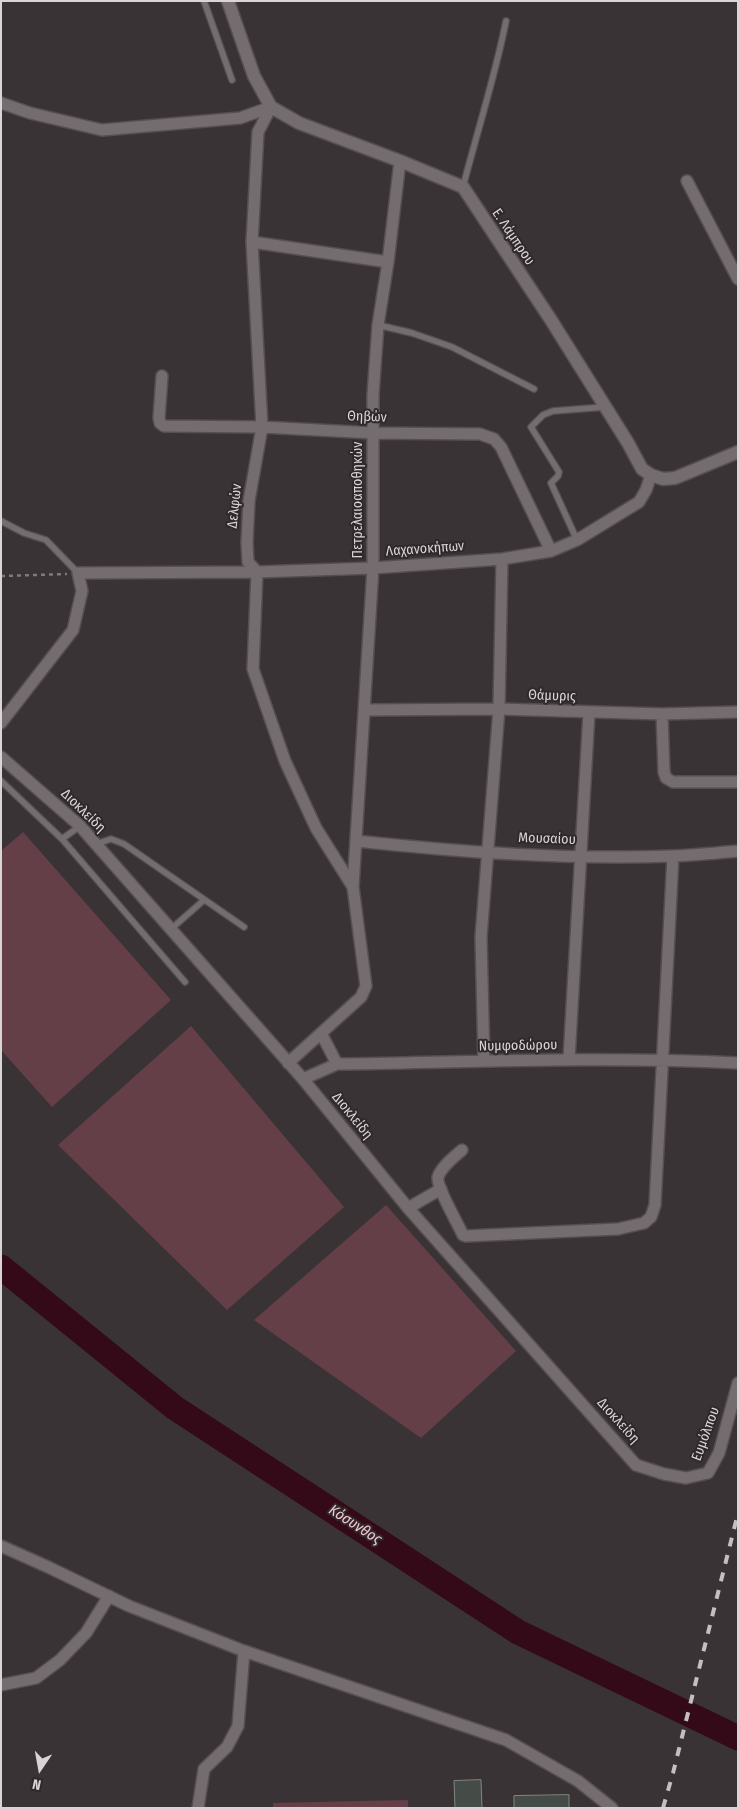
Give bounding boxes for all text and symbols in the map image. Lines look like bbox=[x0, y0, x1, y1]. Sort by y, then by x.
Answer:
street label: Ε. Λάμπρου bbox=[488, 206, 538, 268]
street label: Θηβών bbox=[347, 408, 387, 426]
street label: Πετρελαιοαποθηκών bbox=[350, 442, 366, 558]
street label: Δελφών bbox=[224, 483, 246, 529]
street label: Λαχανοκήπων bbox=[385, 538, 465, 560]
street label: Θάμυρις bbox=[528, 687, 576, 705]
street label: Διοκλείδη bbox=[57, 786, 109, 836]
street label: Μουσαίου bbox=[518, 830, 576, 848]
street label: Νυμφοδώρου bbox=[478, 1037, 558, 1055]
street label: Διοκλείδη bbox=[328, 1089, 376, 1143]
street label: Διοκλείδη bbox=[593, 1395, 643, 1447]
street label: Ευμόλπου bbox=[689, 1405, 723, 1463]
water label: Κόσυνθος bbox=[325, 1501, 385, 1549]
north arrow bbox=[15, 1744, 65, 1794]
text: N bbox=[31, 1775, 43, 1793]

